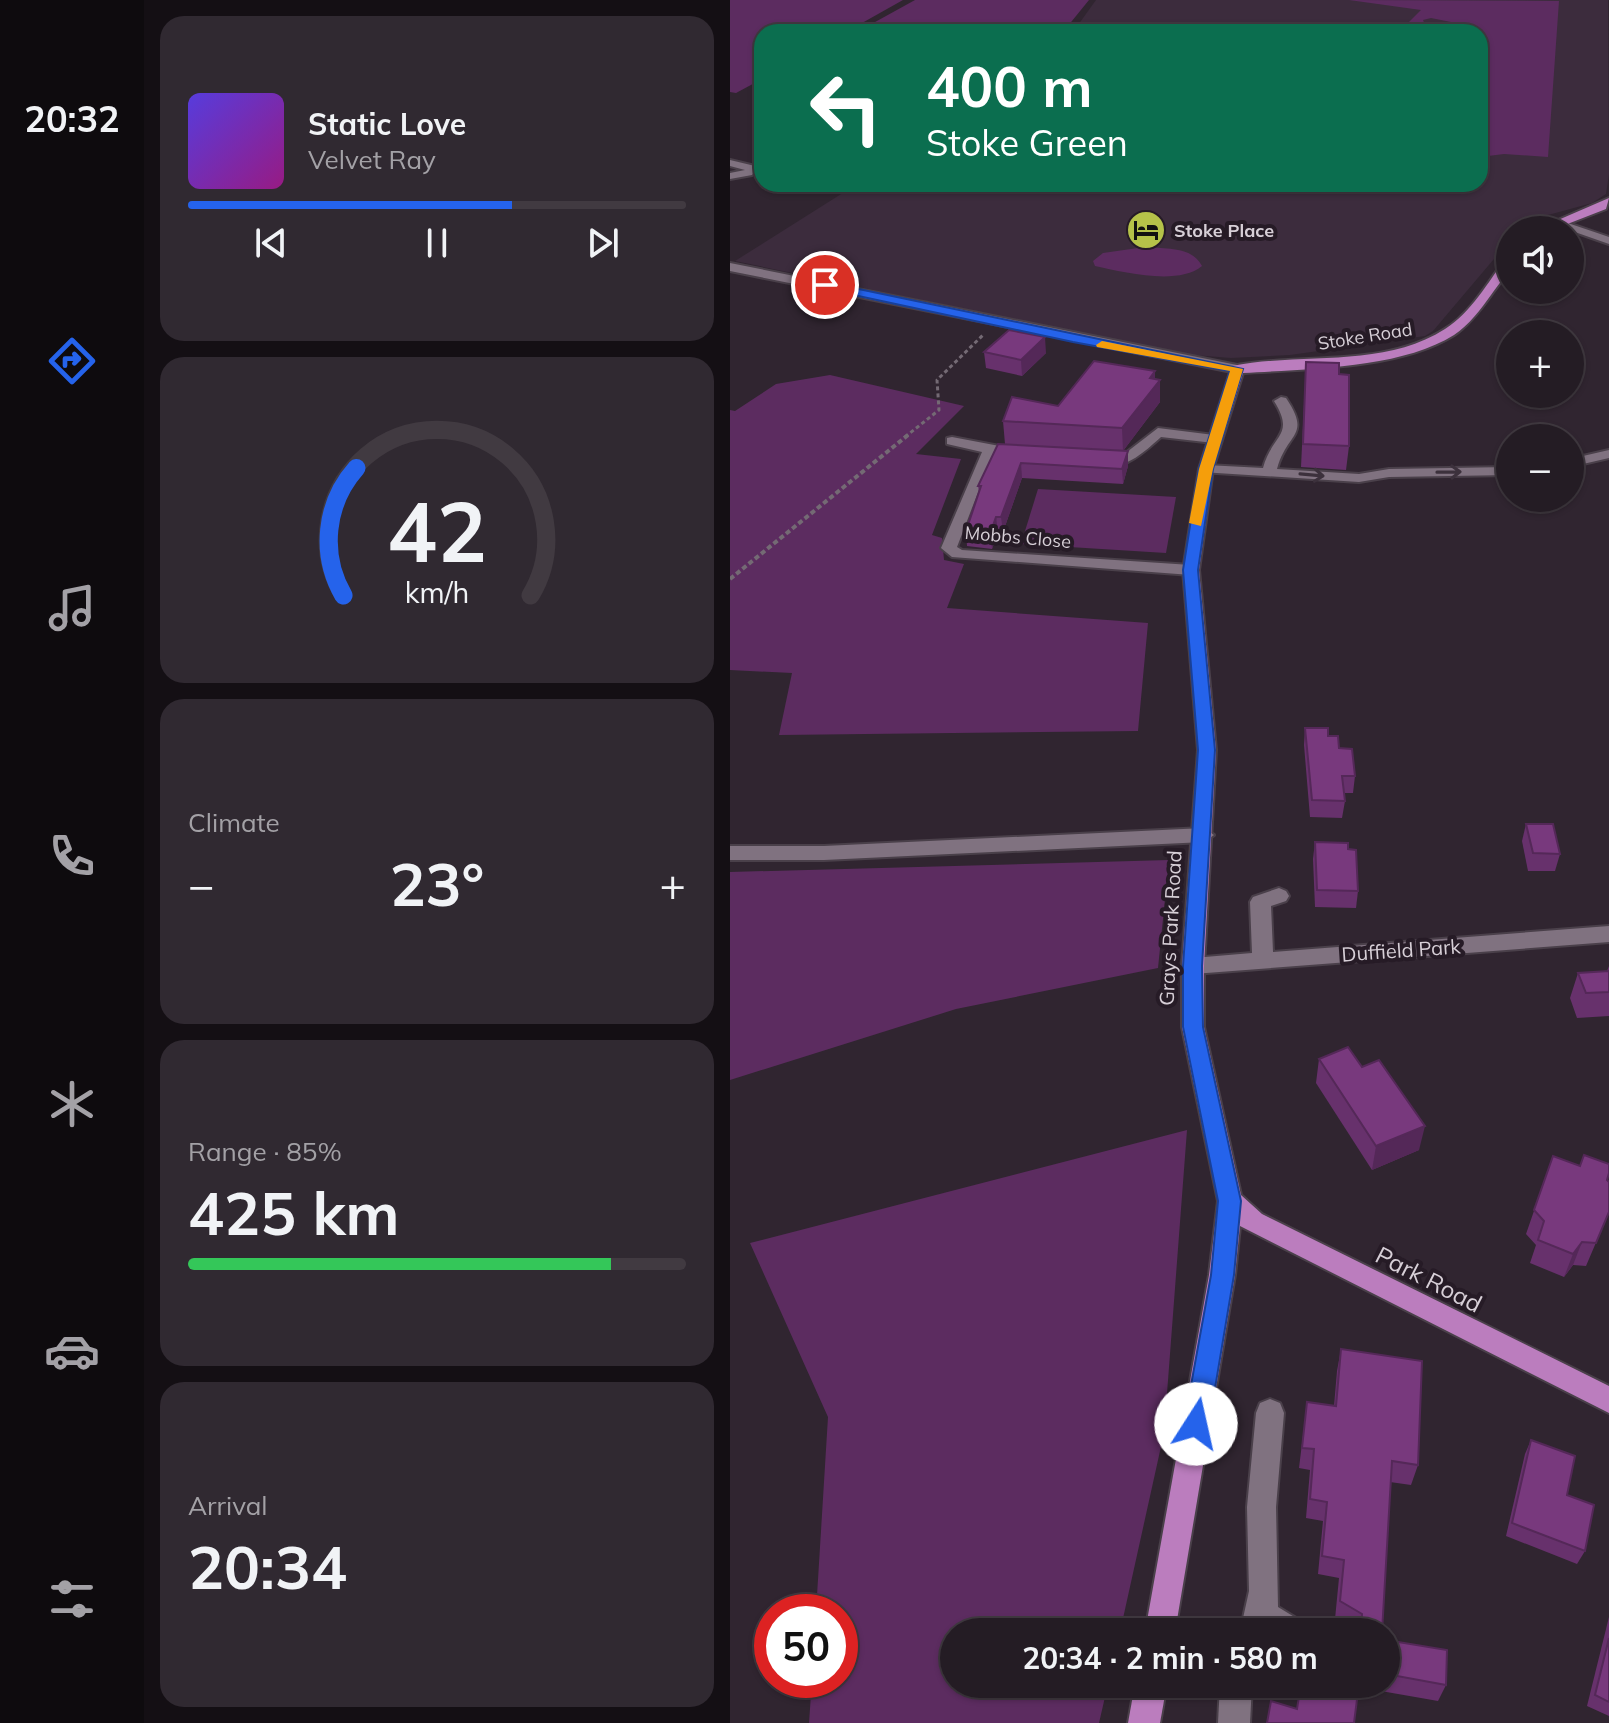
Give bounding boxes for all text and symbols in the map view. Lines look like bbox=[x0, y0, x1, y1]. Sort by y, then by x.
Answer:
text: 400 m bbox=[926, 51, 1093, 121]
icon: left bbox=[794, 56, 898, 160]
text: 20:32 bbox=[24, 96, 120, 141]
text: Static Love bbox=[308, 105, 466, 143]
text: Stoke Green bbox=[926, 120, 1128, 165]
text: Velvet Ray bbox=[308, 143, 436, 176]
hotel icon: Stoke Place bbox=[1125, 209, 1167, 251]
map controls bbox=[1496, 216, 1584, 512]
button: sound bbox=[1496, 216, 1584, 304]
place label: Stoke Place bbox=[1174, 219, 1274, 242]
icon: previous bbox=[249, 221, 293, 265]
icon: pause bbox=[415, 221, 459, 265]
icon: next bbox=[581, 221, 625, 265]
pin bbox=[791, 251, 859, 319]
icon: arrive bbox=[803, 263, 847, 307]
street label: Stoke Road bbox=[1316, 317, 1414, 355]
button: + bbox=[1496, 320, 1584, 408]
icon: directions bbox=[44, 333, 100, 389]
button: − bbox=[1496, 424, 1584, 512]
one-way arrow bbox=[1435, 465, 1462, 480]
one-way arrow bbox=[1298, 468, 1325, 483]
text: 42 bbox=[387, 478, 487, 583]
street label: Mobbs Close bbox=[964, 521, 1072, 553]
text: km/h bbox=[405, 574, 469, 610]
icon: music bbox=[44, 580, 100, 636]
text: Climate bbox=[188, 806, 280, 839]
icon: phone bbox=[44, 828, 100, 884]
text: 23° bbox=[390, 846, 484, 921]
street label: Grays Park Road bbox=[1153, 850, 1187, 1006]
text: − bbox=[188, 857, 214, 912]
text: + bbox=[660, 857, 686, 912]
street label: Duffield Park bbox=[1341, 933, 1462, 967]
icon: climate bbox=[44, 1076, 100, 1132]
text: Range · 85% bbox=[188, 1135, 342, 1168]
text: 425 km bbox=[188, 1175, 400, 1250]
street label: Park Road bbox=[1371, 1239, 1487, 1319]
icon: car bbox=[44, 1323, 100, 1379]
position arrow bbox=[1154, 1382, 1238, 1466]
text: Arrival bbox=[188, 1489, 268, 1522]
text: 20:34 bbox=[188, 1529, 347, 1604]
icon: filters bbox=[44, 1571, 100, 1627]
speed limit sign: 50 bbox=[754, 1594, 858, 1698]
text: 20:34 · 2 min · 580 m bbox=[1022, 1639, 1318, 1677]

